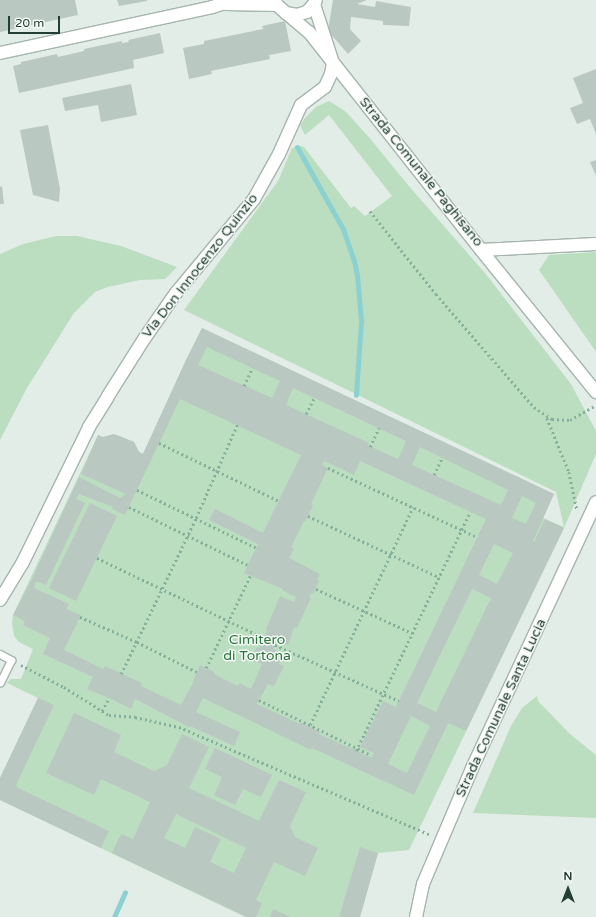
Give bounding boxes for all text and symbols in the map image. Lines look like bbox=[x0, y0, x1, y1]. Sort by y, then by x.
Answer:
scale bar bbox=[10, 8, 62, 34]
text: 20 m bbox=[15, 16, 44, 30]
street label: Strada Comunale Paghisano bbox=[356, 94, 486, 250]
street label: Via Don Innocenzo Quinzio bbox=[138, 190, 262, 342]
street label: Strada Comunale Santa Lucia bbox=[452, 616, 550, 800]
park label: Cimitero di Tortona bbox=[223, 632, 291, 664]
north arrow bbox=[548, 869, 588, 909]
text: N bbox=[564, 870, 572, 883]

